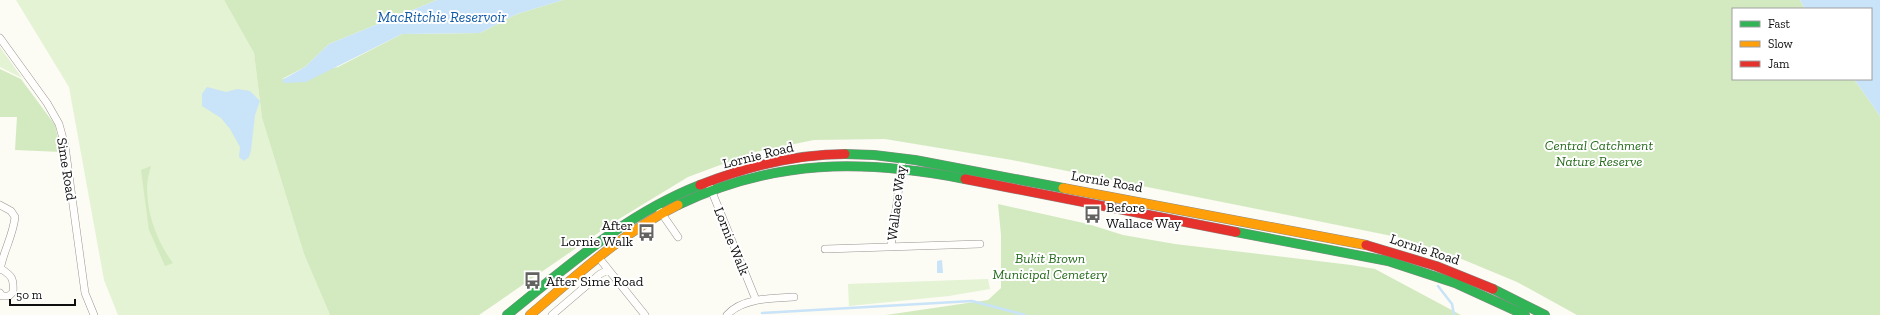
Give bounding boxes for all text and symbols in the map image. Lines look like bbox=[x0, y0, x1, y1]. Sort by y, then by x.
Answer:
water label: MacRitchie Reservoir bbox=[378, 8, 507, 26]
legend bbox=[1732, 8, 1872, 80]
text: Fast bbox=[1768, 17, 1791, 31]
text: Slow bbox=[1768, 37, 1794, 51]
text: Jam bbox=[1768, 57, 1790, 71]
street label: Sime Road bbox=[53, 136, 80, 202]
park label: Central Catchment Nature Reserve bbox=[1545, 137, 1653, 170]
street label: Lornie Road bbox=[721, 138, 796, 173]
street label: Wallace Way bbox=[883, 164, 910, 241]
street label: Lornie Road bbox=[1070, 167, 1144, 196]
place label: Before Wallace Way bbox=[1106, 199, 1182, 232]
street label: Lornie Walk bbox=[710, 205, 753, 278]
bus stop icon: Before Wallace Way bbox=[1083, 205, 1103, 225]
place label: After Lornie Walk bbox=[561, 217, 634, 250]
bus stop icon: After Lornie Walk bbox=[636, 223, 656, 243]
street label: Lornie Road bbox=[1388, 230, 1462, 269]
park label: Bukit Brown Municipal Cemetery bbox=[993, 250, 1108, 283]
bus stop icon: After Sime Road bbox=[523, 271, 543, 291]
place label: After Sime Road bbox=[546, 273, 644, 290]
scale bar bbox=[10, 281, 75, 307]
text: 50 m bbox=[16, 288, 43, 302]

